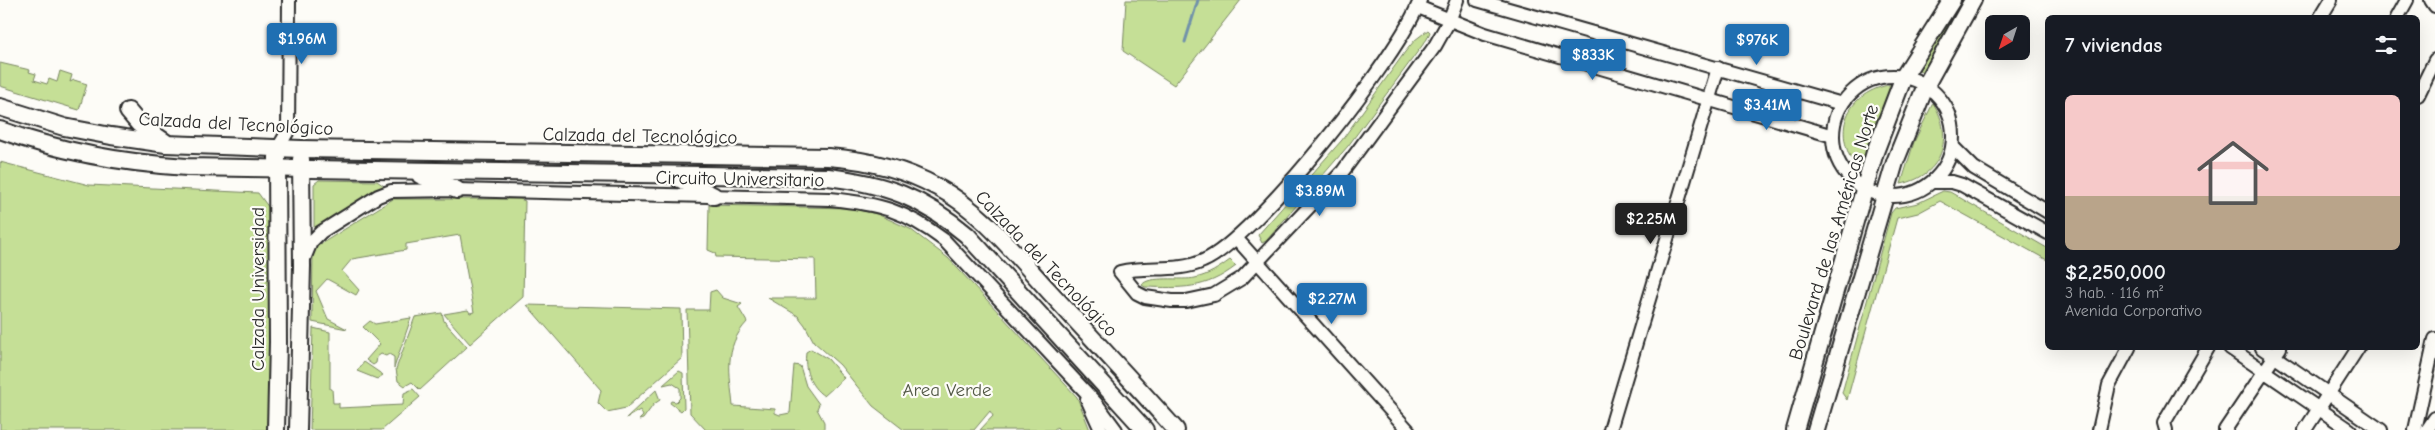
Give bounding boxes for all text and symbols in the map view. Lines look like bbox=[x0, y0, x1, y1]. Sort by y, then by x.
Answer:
north arrow bbox=[1985, 15, 2030, 60]
map controls bbox=[1985, 15, 2030, 60]
pin: $1.96M bbox=[261, 22, 343, 65]
pin: $976K bbox=[1722, 23, 1792, 66]
text: $1.96M bbox=[278, 30, 326, 48]
text: $976K bbox=[1736, 31, 1778, 49]
icon: filters bbox=[2372, 31, 2400, 59]
text: 7 viviendas bbox=[2065, 33, 2162, 57]
pin: $833K bbox=[1558, 38, 1628, 81]
text: $833K bbox=[1572, 46, 1614, 64]
pin: $3.41M bbox=[1726, 88, 1808, 131]
text: $3.41M bbox=[1743, 96, 1791, 114]
street label: Boulevard de las Américas Norte bbox=[1785, 102, 1883, 363]
street label: Calzada del Tecnológico bbox=[138, 108, 334, 140]
street label: Calzada del Tecnológico bbox=[542, 123, 738, 149]
icon: home bbox=[2188, 128, 2278, 218]
street label: Circuito Universitario bbox=[655, 167, 825, 191]
pin: $3.89M bbox=[1279, 174, 1361, 217]
text: $3.89M bbox=[1295, 182, 1345, 200]
street label: Calzada del Tecnológico bbox=[971, 186, 1122, 341]
pin: $2.25M bbox=[1610, 202, 1692, 245]
street label: Calzada Universidad bbox=[247, 207, 269, 371]
text: $2.25M bbox=[1626, 210, 1676, 228]
text: $2,250,000 bbox=[2065, 260, 2166, 284]
pin: $2.27M bbox=[1291, 282, 1373, 325]
text: 3 hab. · 116 m² bbox=[2065, 284, 2163, 302]
text: $2.27M bbox=[1308, 290, 1356, 308]
text: Avenida Corporativo bbox=[2065, 302, 2202, 320]
park label: Area Verde bbox=[902, 379, 992, 401]

